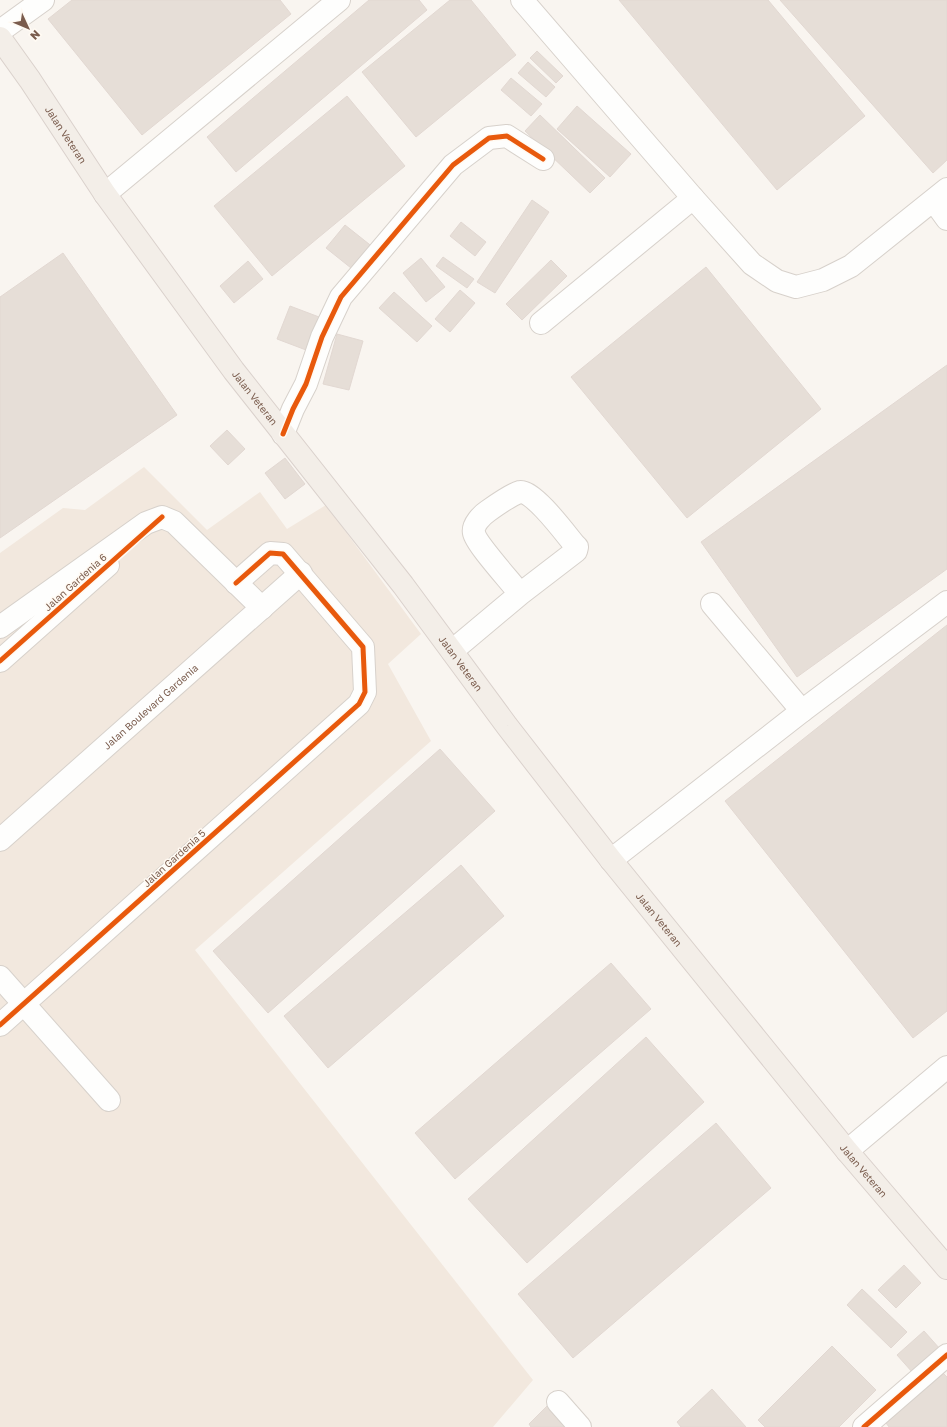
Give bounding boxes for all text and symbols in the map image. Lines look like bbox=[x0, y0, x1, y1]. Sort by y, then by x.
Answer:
north arrow bbox=[8, 8, 48, 48]
text: N bbox=[28, 28, 43, 43]
street label: Jalan Veteran bbox=[43, 104, 89, 166]
street label: Jalan Veteran bbox=[230, 368, 280, 427]
street label: Jalan Gardenia 6 bbox=[41, 551, 109, 613]
street label: Jalan Veteran bbox=[436, 633, 485, 693]
street label: Jalan Boulevard Gardenia bbox=[101, 661, 200, 752]
street label: Jalan Gardenia 5 bbox=[140, 827, 208, 889]
street label: Jalan Veteran bbox=[634, 890, 685, 949]
street label: Jalan Veteran bbox=[838, 1142, 890, 1200]

